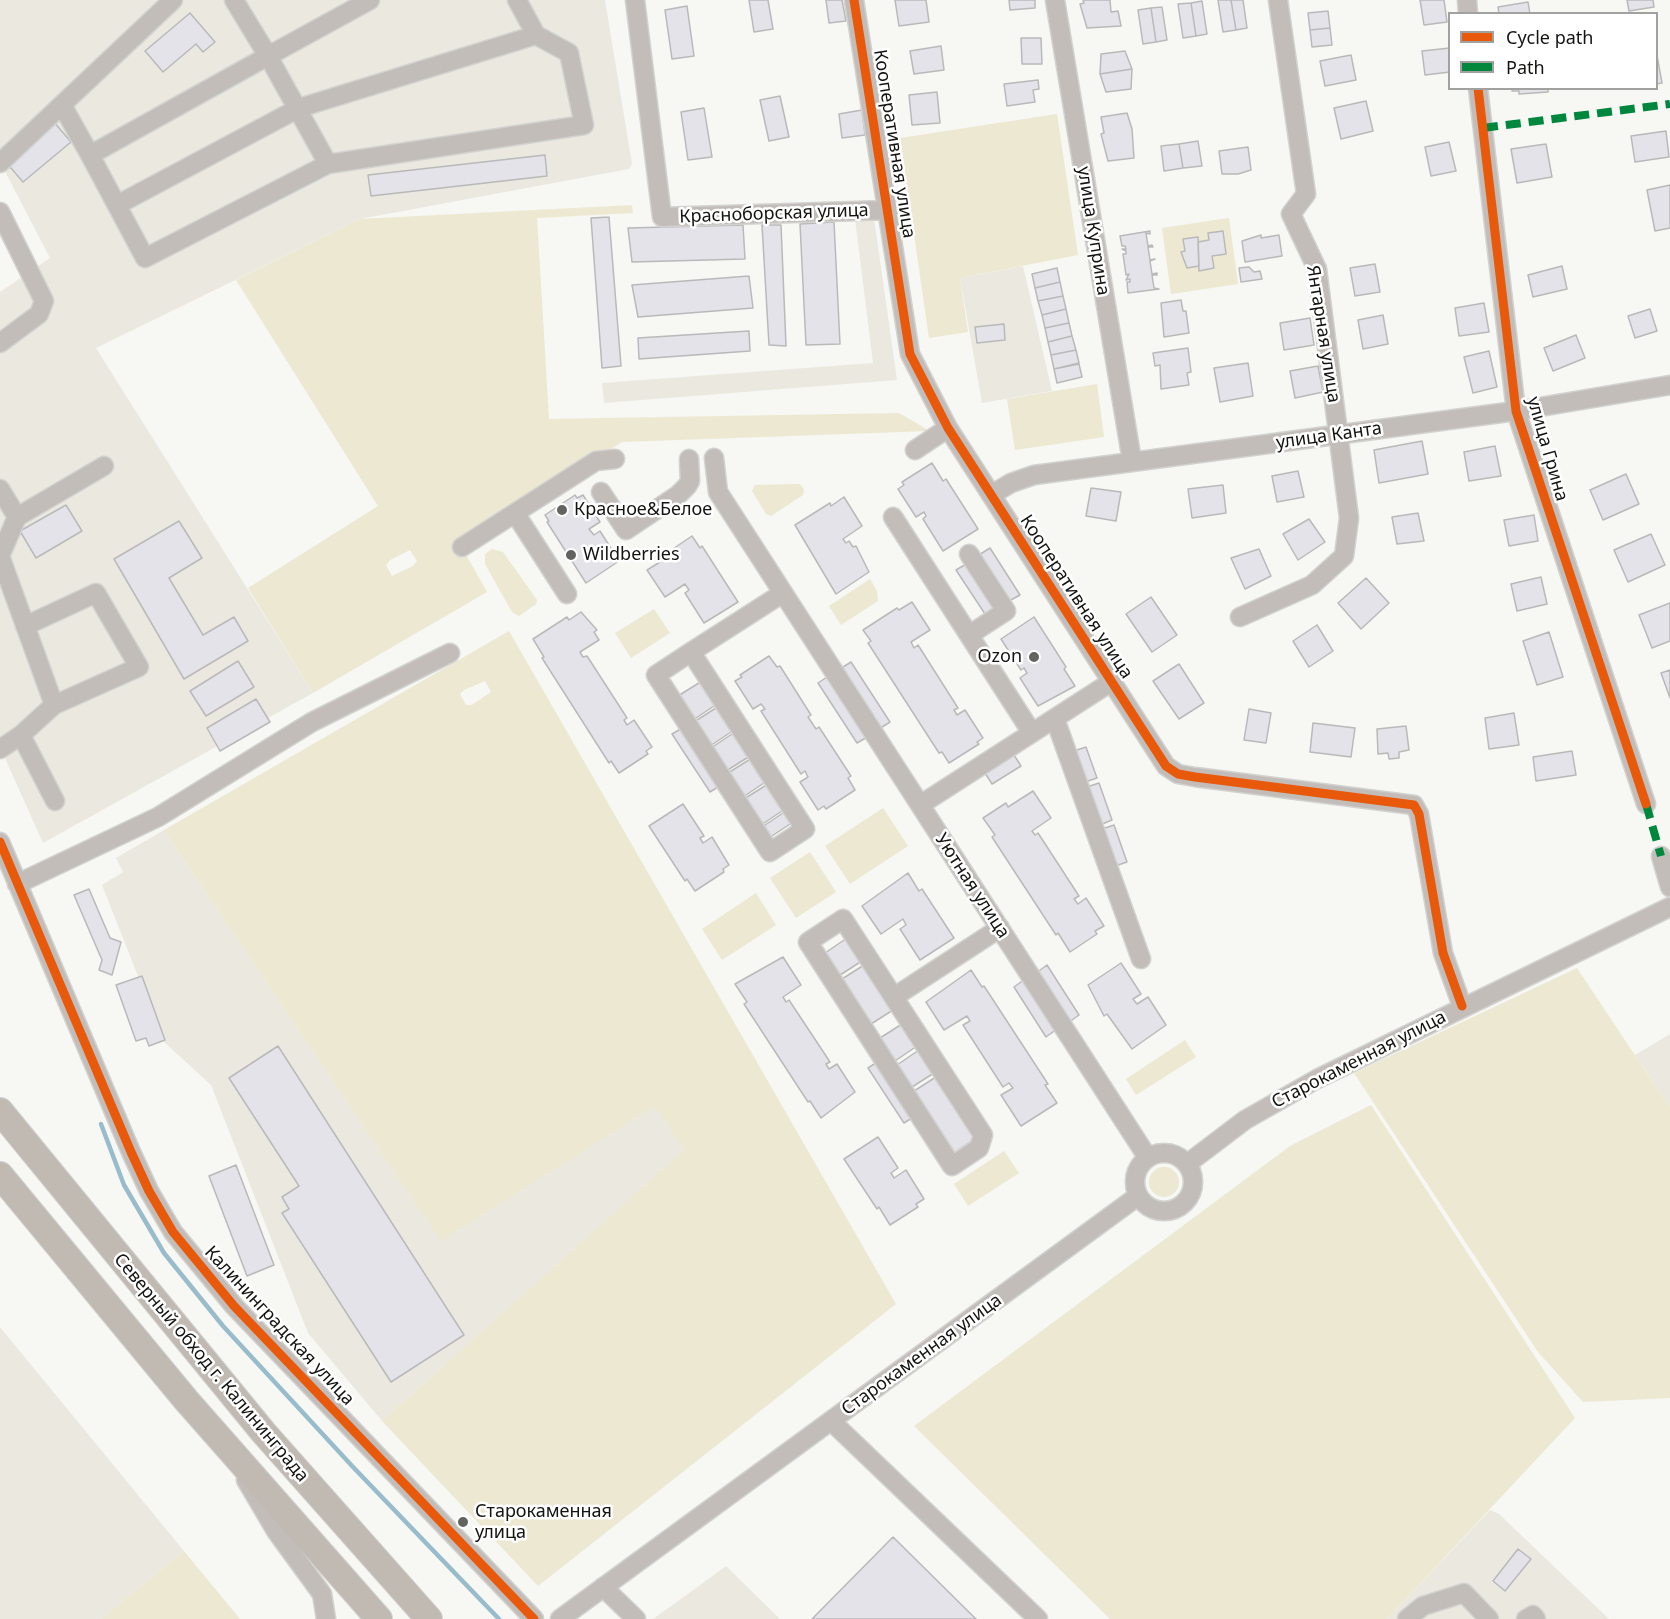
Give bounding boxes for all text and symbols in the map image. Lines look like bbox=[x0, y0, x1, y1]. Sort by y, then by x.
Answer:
legend bbox=[1448, 12, 1658, 90]
text: Cycle path bbox=[1506, 25, 1593, 49]
street label: Кооперативная улица bbox=[868, 48, 920, 240]
text: Path bbox=[1506, 55, 1545, 79]
street label: улица Куприна bbox=[1072, 165, 1114, 297]
street label: Красноборская улица bbox=[679, 200, 869, 228]
street label: Янтарная улица bbox=[1301, 264, 1345, 404]
street label: улица Грина bbox=[1522, 394, 1572, 504]
street label: улица Канта bbox=[1275, 418, 1383, 454]
place label: Красное&Белое bbox=[574, 499, 712, 521]
marker: Красное&Белое bbox=[555, 503, 569, 517]
street label: Кооперативная улица bbox=[1015, 511, 1137, 683]
place label: Wildberries bbox=[583, 544, 680, 566]
marker: Wildberries bbox=[564, 548, 578, 562]
place label: Ozon bbox=[977, 646, 1022, 668]
marker: Ozon bbox=[1027, 650, 1041, 664]
street label: Уютная улица bbox=[930, 830, 1014, 942]
street label: Старокаменная улица bbox=[1268, 1007, 1450, 1113]
street label: Калининградская улица bbox=[199, 1242, 359, 1410]
street label: Северный обход г. Калининграда bbox=[109, 1249, 313, 1487]
street label: Старокаменная улица bbox=[838, 1290, 1006, 1420]
place label: Старокаменная улица bbox=[475, 1501, 612, 1544]
marker: Старокаменная улица bbox=[456, 1515, 470, 1529]

